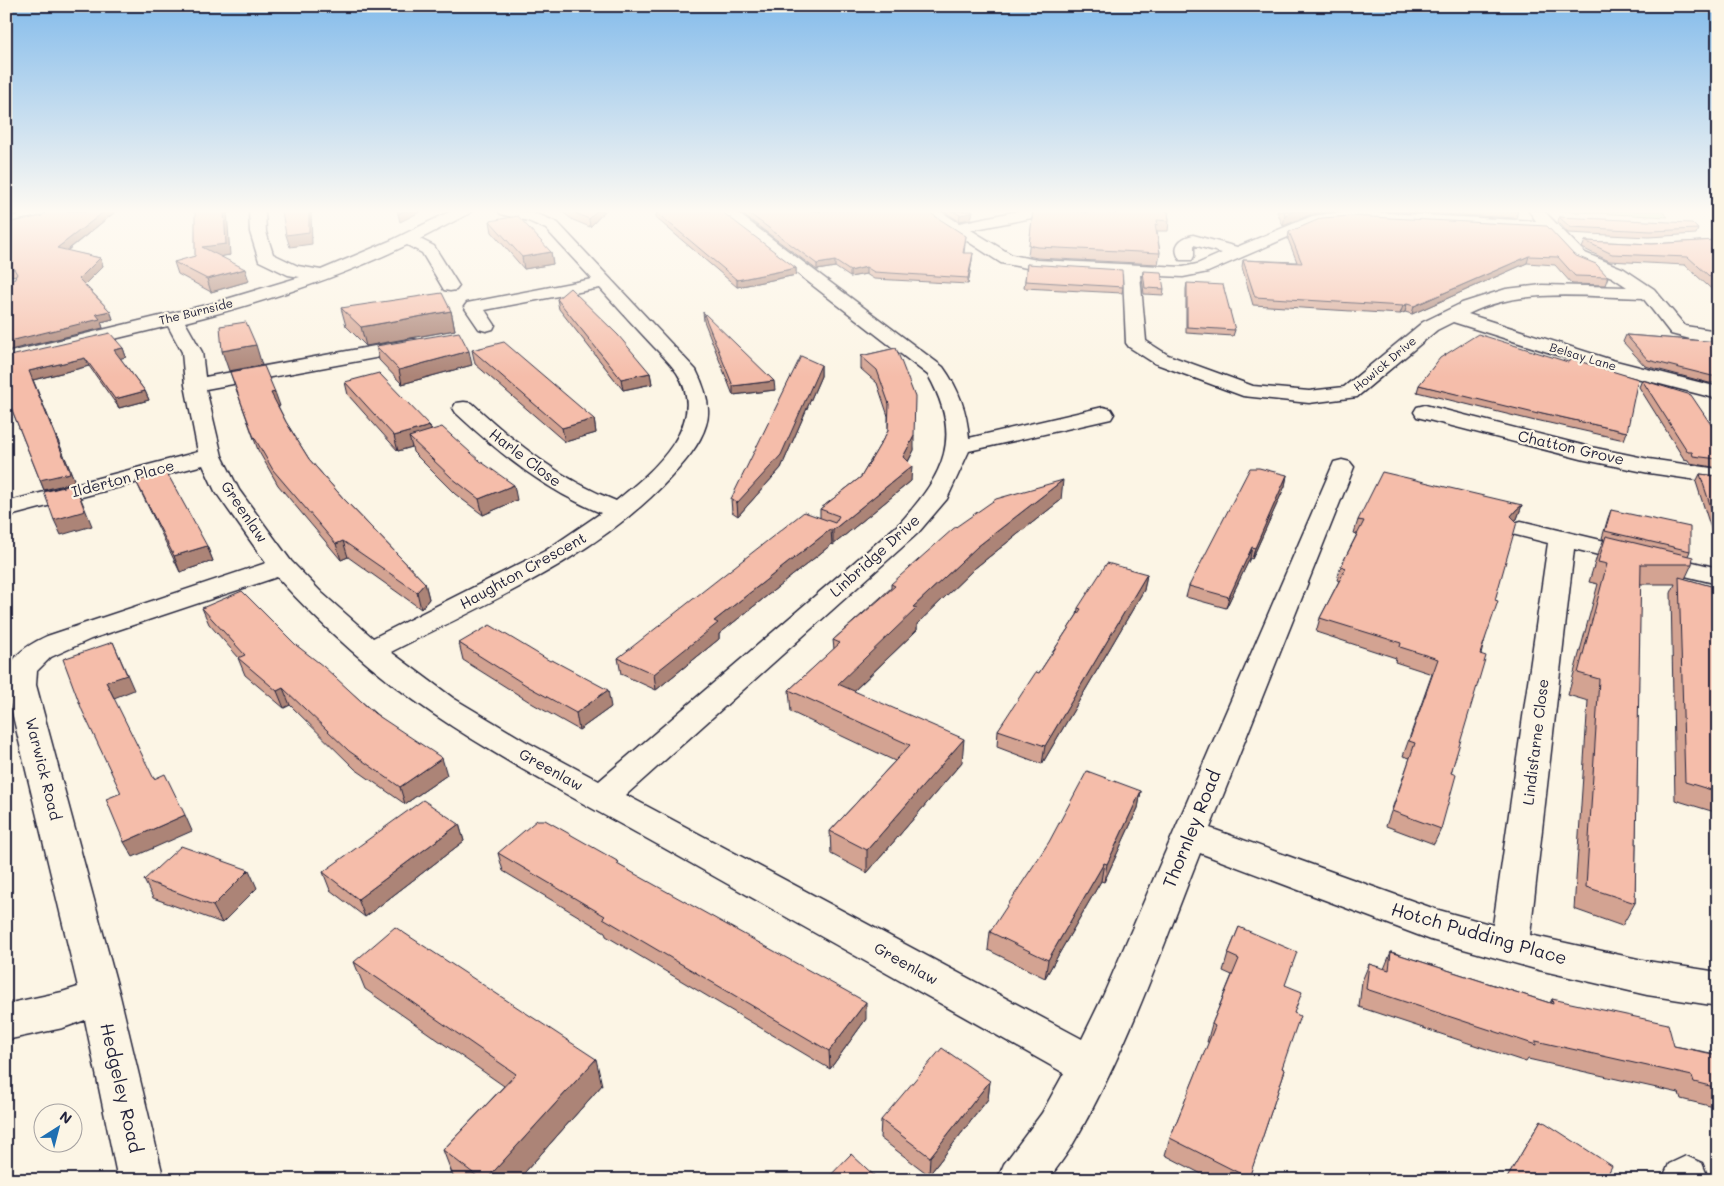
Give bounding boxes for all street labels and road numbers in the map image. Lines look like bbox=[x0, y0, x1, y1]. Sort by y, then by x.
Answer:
street label: The Burnside bbox=[157, 294, 235, 328]
street label: Howick Drive bbox=[1349, 332, 1419, 394]
street label: Belsay Lane bbox=[1548, 338, 1619, 374]
street label: Harle Close bbox=[485, 424, 566, 491]
street label: Chatton Grove bbox=[1516, 425, 1626, 469]
street label: Ilderton Place bbox=[69, 455, 176, 501]
street label: Greenlaw bbox=[217, 477, 273, 546]
street label: Linbridge Drive bbox=[825, 510, 924, 601]
street label: Haughton Crescent bbox=[456, 527, 589, 613]
street label: Lindisfarne Close bbox=[1517, 678, 1553, 806]
street label: Warwick Road bbox=[22, 715, 66, 822]
street label: Greenlaw bbox=[516, 743, 587, 795]
street label: Thornley Road bbox=[1156, 766, 1226, 891]
street label: Hotch Pudding Place bbox=[1389, 896, 1570, 970]
street label: Greenlaw bbox=[871, 937, 942, 989]
street label: Hedgeley Road bbox=[95, 1020, 149, 1155]

